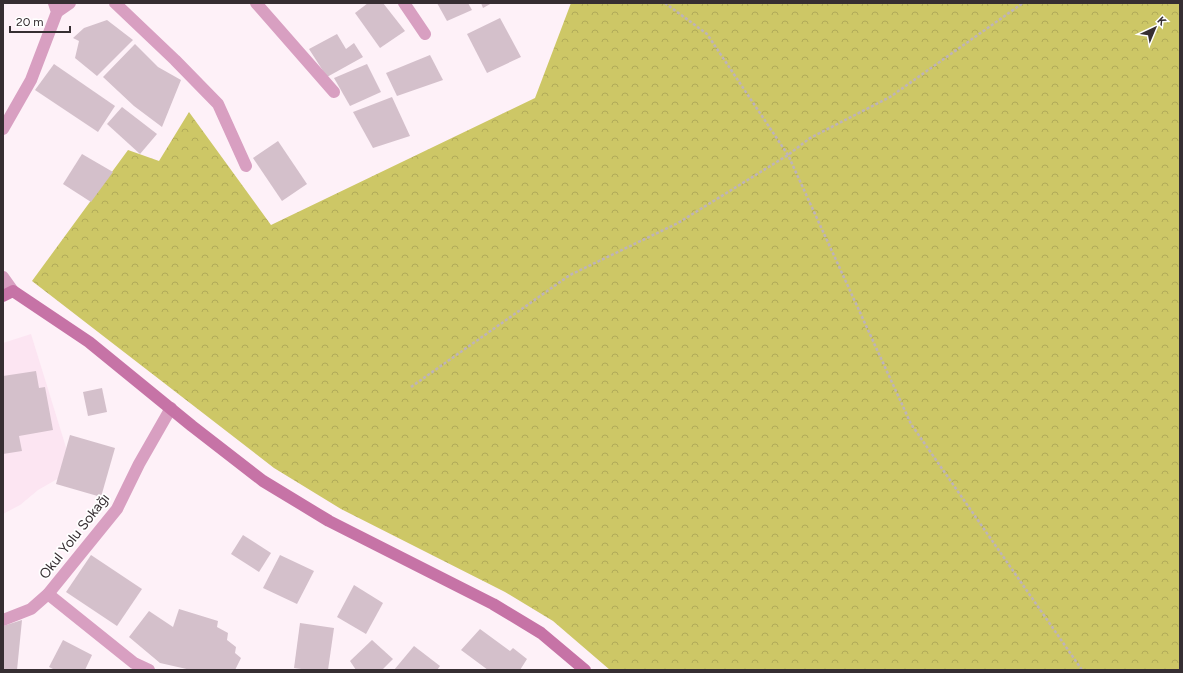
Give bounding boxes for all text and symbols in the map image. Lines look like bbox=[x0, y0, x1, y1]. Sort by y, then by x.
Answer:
scale bar bbox=[10, 8, 70, 34]
north arrow bbox=[1135, 8, 1175, 48]
text: K bbox=[1154, 14, 1169, 29]
text: 20 m bbox=[16, 15, 44, 29]
street label: Okul Yolu Sokağı bbox=[36, 490, 113, 583]

